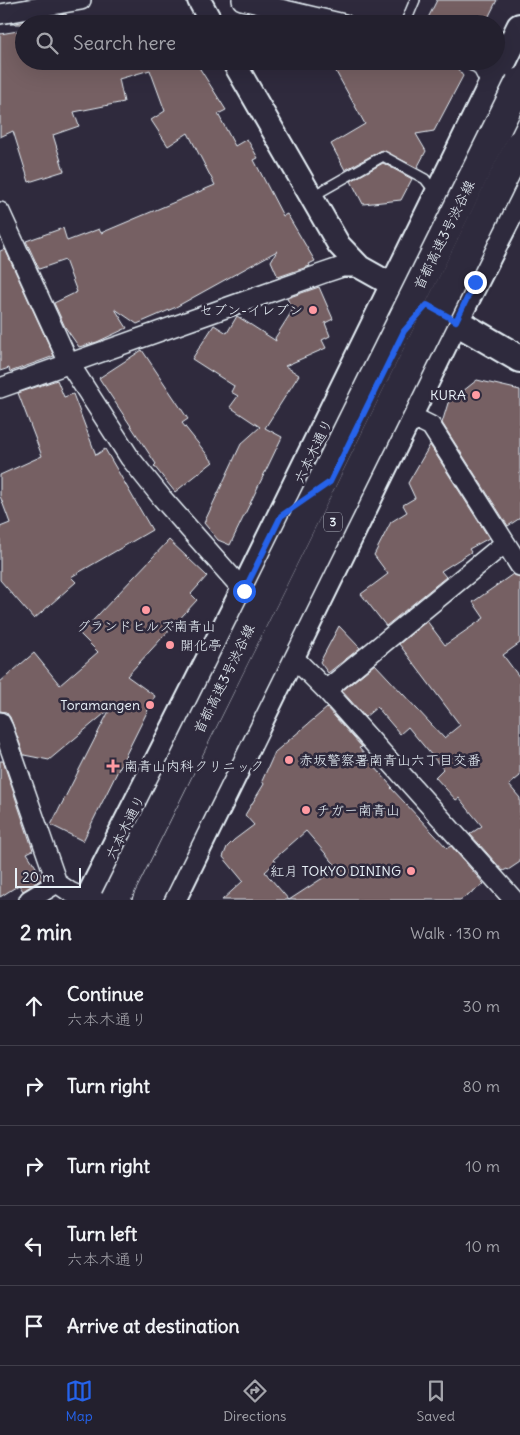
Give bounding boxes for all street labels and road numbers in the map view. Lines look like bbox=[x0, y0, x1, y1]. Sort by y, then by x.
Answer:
street label: 首都高速3号渋谷線 bbox=[410, 177, 478, 293]
street label: 六本木通り bbox=[290, 416, 336, 486]
road number: 3 bbox=[324, 512, 342, 532]
street label: 首都高速3号渋谷線 bbox=[190, 621, 258, 737]
street label: 六本木通り bbox=[101, 792, 149, 862]

